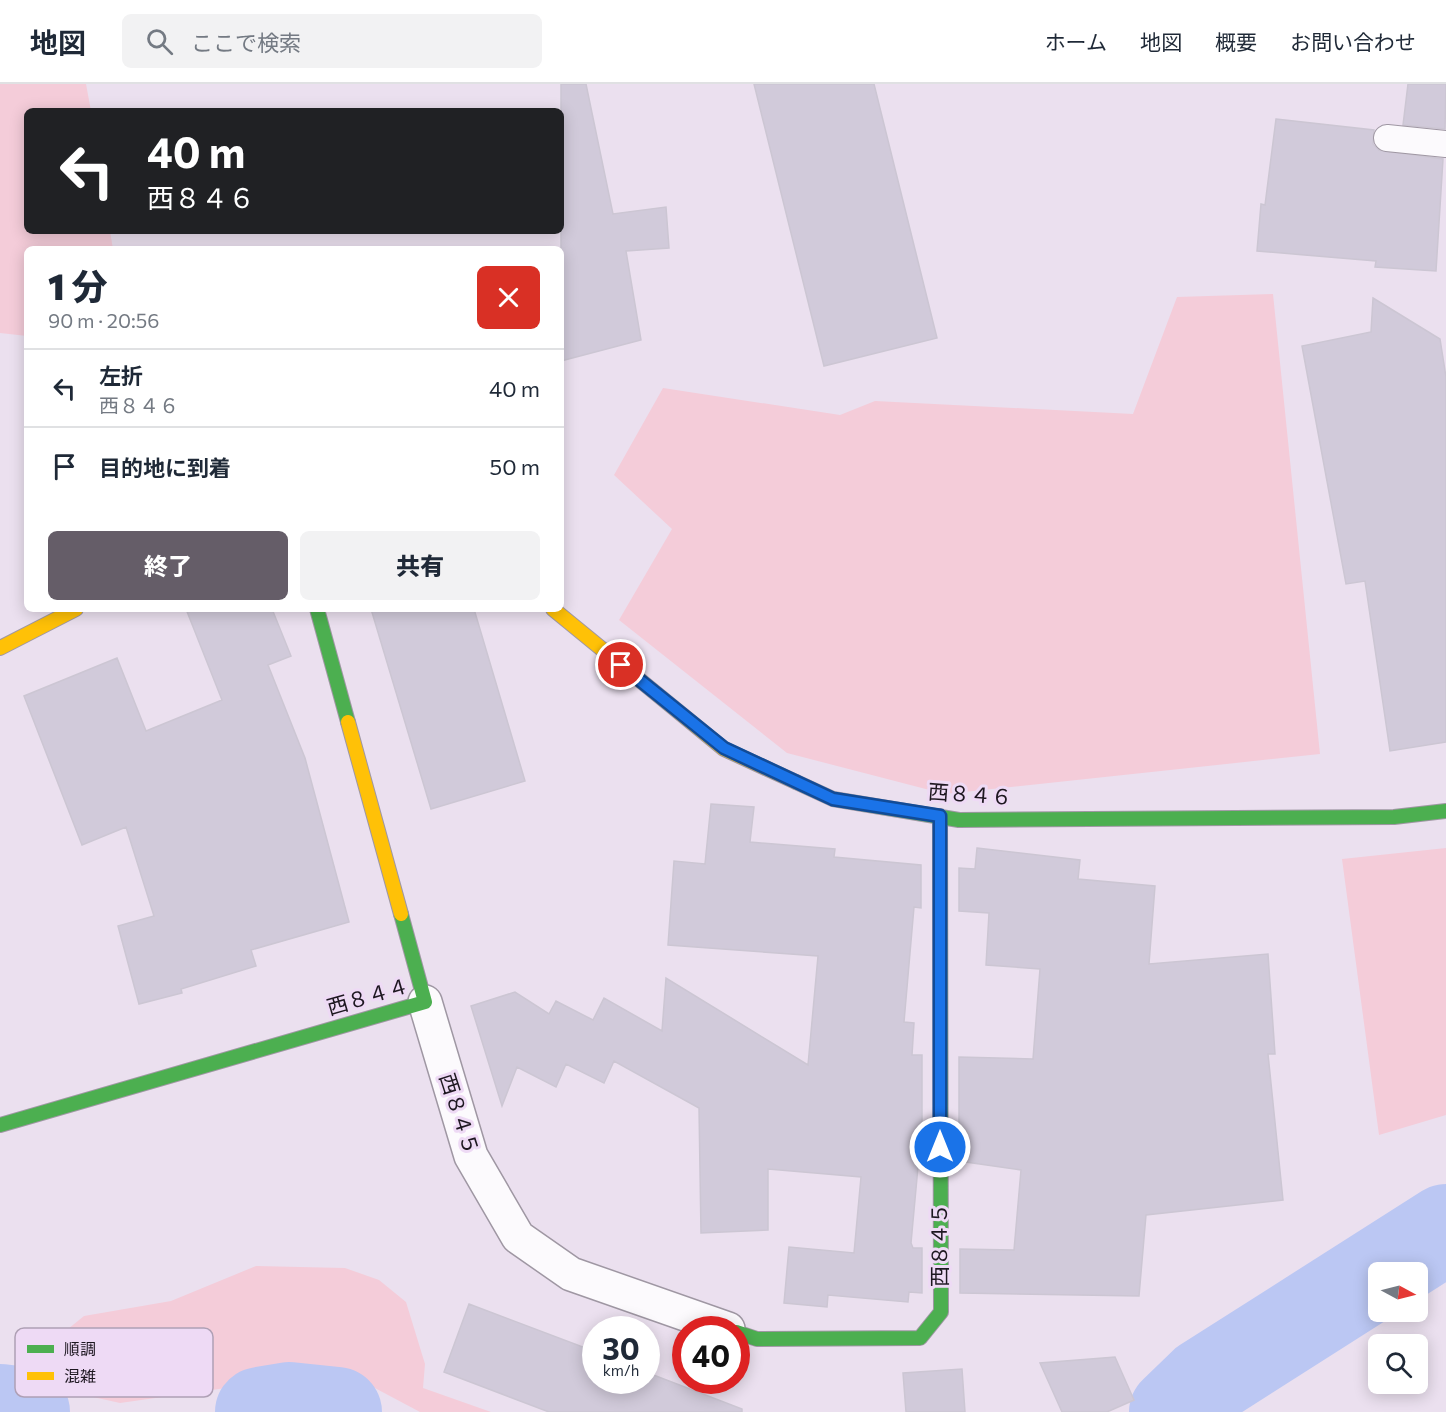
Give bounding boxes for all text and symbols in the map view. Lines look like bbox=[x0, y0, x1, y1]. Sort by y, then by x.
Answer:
search box bbox=[122, 14, 542, 68]
text: 地図 bbox=[30, 25, 86, 59]
icon: search bbox=[143, 25, 176, 58]
text: ここで検索 bbox=[191, 29, 301, 56]
text: ホーム bbox=[1045, 29, 1107, 54]
text: 地図 bbox=[1140, 29, 1182, 54]
text: 概要 bbox=[1215, 29, 1257, 54]
text: お問い合わせ bbox=[1290, 29, 1416, 54]
text: 40 m bbox=[147, 125, 245, 177]
icon: left bbox=[48, 132, 126, 210]
text: 西８４６ bbox=[147, 181, 255, 214]
text: 1 分 bbox=[48, 263, 108, 307]
button: close bbox=[477, 266, 540, 329]
text: 90 m · 20:56 bbox=[48, 308, 159, 332]
text: 左折 bbox=[99, 362, 143, 389]
icon: left bbox=[48, 372, 81, 405]
text: 40 m bbox=[489, 375, 540, 402]
text: 西８４６ bbox=[99, 393, 179, 417]
icon: arrive bbox=[48, 450, 81, 483]
text: 50 m bbox=[490, 453, 540, 480]
text: 目的地に到着 bbox=[99, 454, 231, 481]
button: 終了 bbox=[48, 531, 288, 600]
button: 共有 bbox=[300, 531, 540, 600]
pin bbox=[595, 639, 646, 690]
icon: arrive bbox=[604, 648, 637, 681]
street label: 西８４６ bbox=[927, 778, 1013, 809]
street label: 西８４４ bbox=[324, 972, 411, 1019]
street label: 西８４５ bbox=[436, 1070, 485, 1157]
position arrow bbox=[908, 1115, 972, 1179]
street label: 西８４５ bbox=[926, 1203, 951, 1287]
north arrow bbox=[1368, 1262, 1428, 1322]
map controls bbox=[1368, 1262, 1428, 1394]
speed limit sign: 40 bbox=[672, 1316, 750, 1394]
legend bbox=[15, 1328, 213, 1397]
text: 30 bbox=[602, 1329, 640, 1366]
button: search bbox=[1368, 1334, 1428, 1394]
text: 順調 bbox=[64, 1339, 96, 1358]
text: km/h bbox=[603, 1361, 639, 1379]
text: 混雑 bbox=[64, 1366, 96, 1385]

